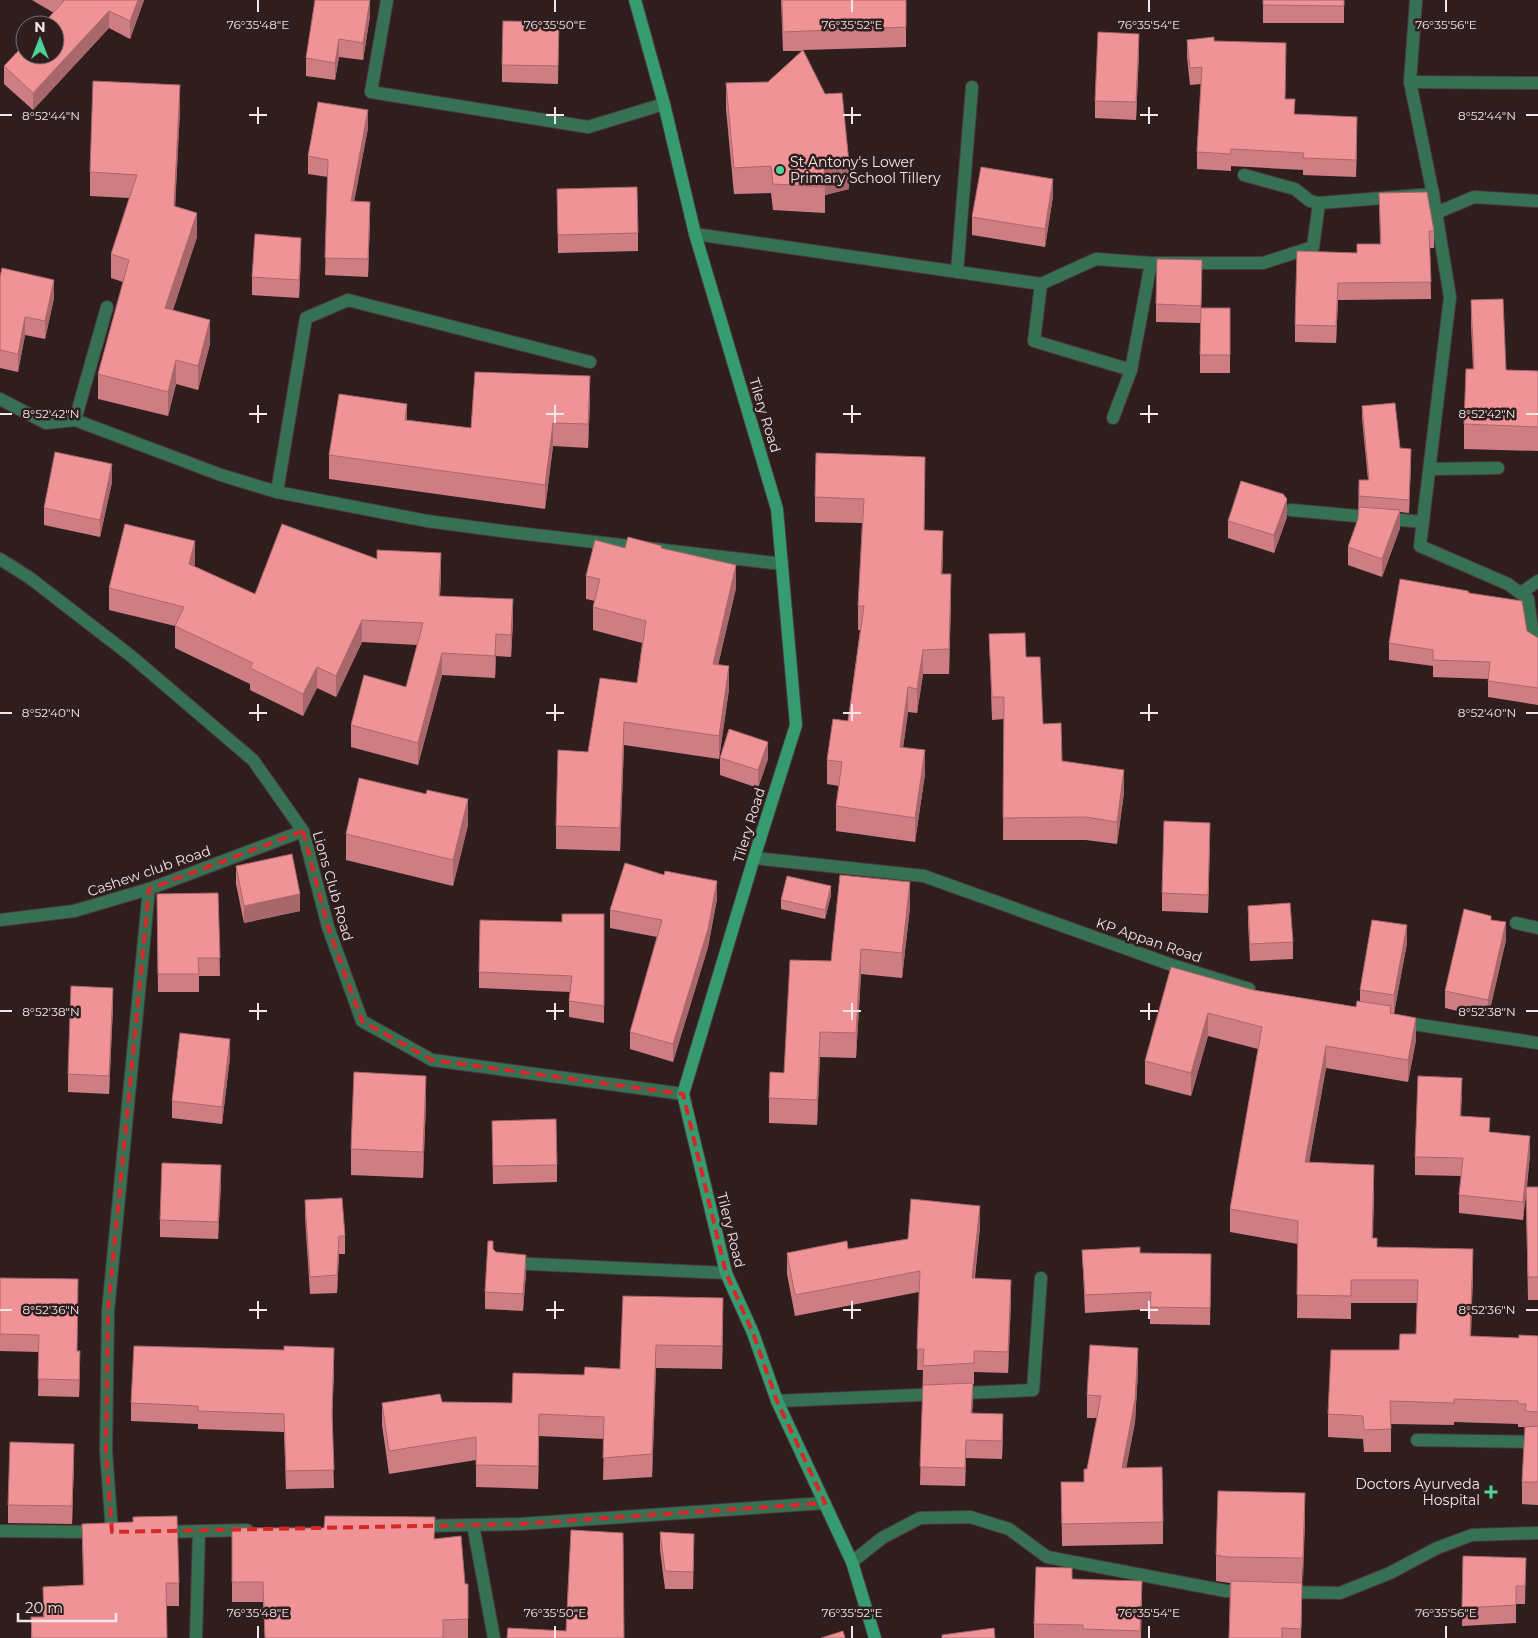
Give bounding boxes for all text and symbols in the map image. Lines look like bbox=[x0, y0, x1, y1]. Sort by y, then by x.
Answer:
north arrow bbox=[15, 15, 65, 65]
text: 76°35'48"E bbox=[227, 17, 289, 32]
text: 76°35'50"E bbox=[524, 17, 586, 32]
text: 76°35'52"E bbox=[821, 17, 883, 32]
text: 76°35'54"E bbox=[1118, 17, 1180, 32]
text: 76°35'56"E bbox=[1415, 17, 1477, 32]
text: N bbox=[34, 18, 46, 36]
text: 8°52'44"N bbox=[22, 108, 80, 123]
text: 8°52'44"N bbox=[1458, 108, 1516, 123]
place label: St Antony's Lower Primary School Tillery bbox=[790, 153, 941, 187]
marker: St Antony's Lower Primary School Tillery bbox=[774, 164, 786, 176]
street label: Tilery Road bbox=[745, 375, 785, 455]
text: 8°52'42"N bbox=[22, 406, 80, 421]
text: 8°52'42"N bbox=[1458, 406, 1516, 421]
text: 8°52'40"N bbox=[22, 705, 80, 720]
text: 8°52'40"N bbox=[1458, 705, 1516, 720]
street label: Tilery Road bbox=[729, 785, 769, 865]
street label: Lions Club Road bbox=[309, 829, 357, 943]
street label: Cashew club Road bbox=[85, 841, 213, 901]
street label: KP Appan Road bbox=[1094, 913, 1204, 967]
text: 8°52'38"N bbox=[22, 1004, 80, 1019]
text: 8°52'38"N bbox=[1458, 1004, 1516, 1019]
street label: Tilery Road bbox=[713, 1190, 749, 1270]
text: 8°52'36"N bbox=[22, 1302, 80, 1317]
text: 8°52'36"N bbox=[1458, 1302, 1516, 1317]
place label: Doctors Ayurveda Hospital bbox=[1355, 1475, 1480, 1509]
marker: Doctors Ayurveda Hospital bbox=[1484, 1485, 1498, 1499]
scale bar bbox=[18, 1590, 115, 1622]
text: 20 m bbox=[25, 1598, 63, 1617]
text: 76°35'48"E bbox=[227, 1605, 289, 1620]
text: 76°35'50"E bbox=[524, 1605, 586, 1620]
text: 76°35'52"E bbox=[821, 1605, 883, 1620]
text: 76°35'54"E bbox=[1118, 1605, 1180, 1620]
text: 76°35'56"E bbox=[1415, 1605, 1477, 1620]

